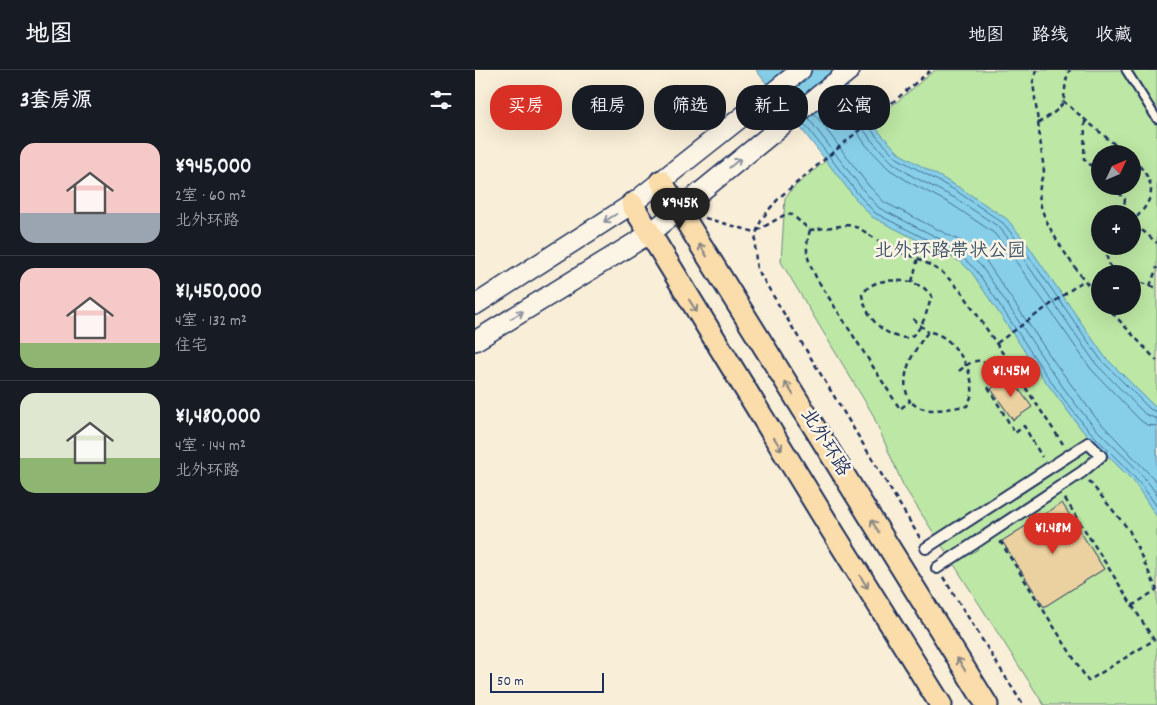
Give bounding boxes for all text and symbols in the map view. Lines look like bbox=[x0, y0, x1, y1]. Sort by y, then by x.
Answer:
text: 地图 bbox=[25, 19, 73, 53]
text: 地图 bbox=[968, 24, 1004, 49]
text: 路线 bbox=[1032, 24, 1068, 49]
text: 收藏 bbox=[1096, 24, 1132, 49]
chip: 买房 bbox=[490, 85, 562, 130]
chip: 租房 bbox=[572, 85, 644, 130]
chip: 筛选 bbox=[654, 85, 726, 130]
chip: 新上 bbox=[736, 85, 808, 130]
chip: 公寓 bbox=[818, 85, 890, 130]
icon: filters bbox=[427, 86, 455, 114]
text: 3套房源 bbox=[20, 87, 92, 117]
north arrow bbox=[1091, 145, 1141, 195]
map controls bbox=[1091, 145, 1141, 315]
text: ¥945,000 bbox=[175, 153, 252, 183]
one-way arrow bbox=[729, 157, 742, 168]
icon: home bbox=[60, 163, 120, 223]
text: 2室 · 60 m² bbox=[175, 185, 246, 208]
pin: ¥945K bbox=[645, 188, 715, 230]
text: ¥945K bbox=[662, 192, 698, 215]
button: + bbox=[1091, 205, 1141, 255]
text: 北外环路 bbox=[175, 210, 239, 233]
one-way arrow bbox=[604, 213, 618, 223]
park label: 北外环路带状公园 bbox=[874, 239, 1026, 266]
one-way arrow bbox=[698, 244, 708, 258]
button: − bbox=[1091, 265, 1141, 315]
text: ¥1,450,000 bbox=[175, 278, 262, 308]
icon: home bbox=[60, 288, 120, 348]
one-way arrow bbox=[688, 298, 698, 312]
text: 4室 · 132 m² bbox=[175, 310, 247, 333]
one-way arrow bbox=[509, 310, 523, 320]
text: 住宅 bbox=[175, 335, 207, 358]
pin: ¥1.45M bbox=[970, 356, 1052, 398]
text: ¥1.45M bbox=[992, 360, 1030, 383]
one-way arrow bbox=[784, 381, 795, 395]
text: ¥1,480,000 bbox=[175, 403, 261, 433]
street label: 北外环路 bbox=[792, 404, 856, 482]
icon: home bbox=[60, 413, 120, 473]
text: 4室 · 144 m² bbox=[175, 435, 246, 458]
one-way arrow bbox=[774, 437, 784, 451]
text: 北外环路 bbox=[175, 460, 239, 483]
pin: ¥1.48M bbox=[1012, 512, 1094, 555]
text: ¥1.48M bbox=[1035, 517, 1071, 540]
one-way arrow bbox=[870, 519, 880, 533]
one-way arrow bbox=[859, 575, 869, 589]
one-way arrow bbox=[956, 657, 966, 671]
scale bar bbox=[490, 670, 604, 693]
text: 50 m bbox=[497, 672, 524, 692]

